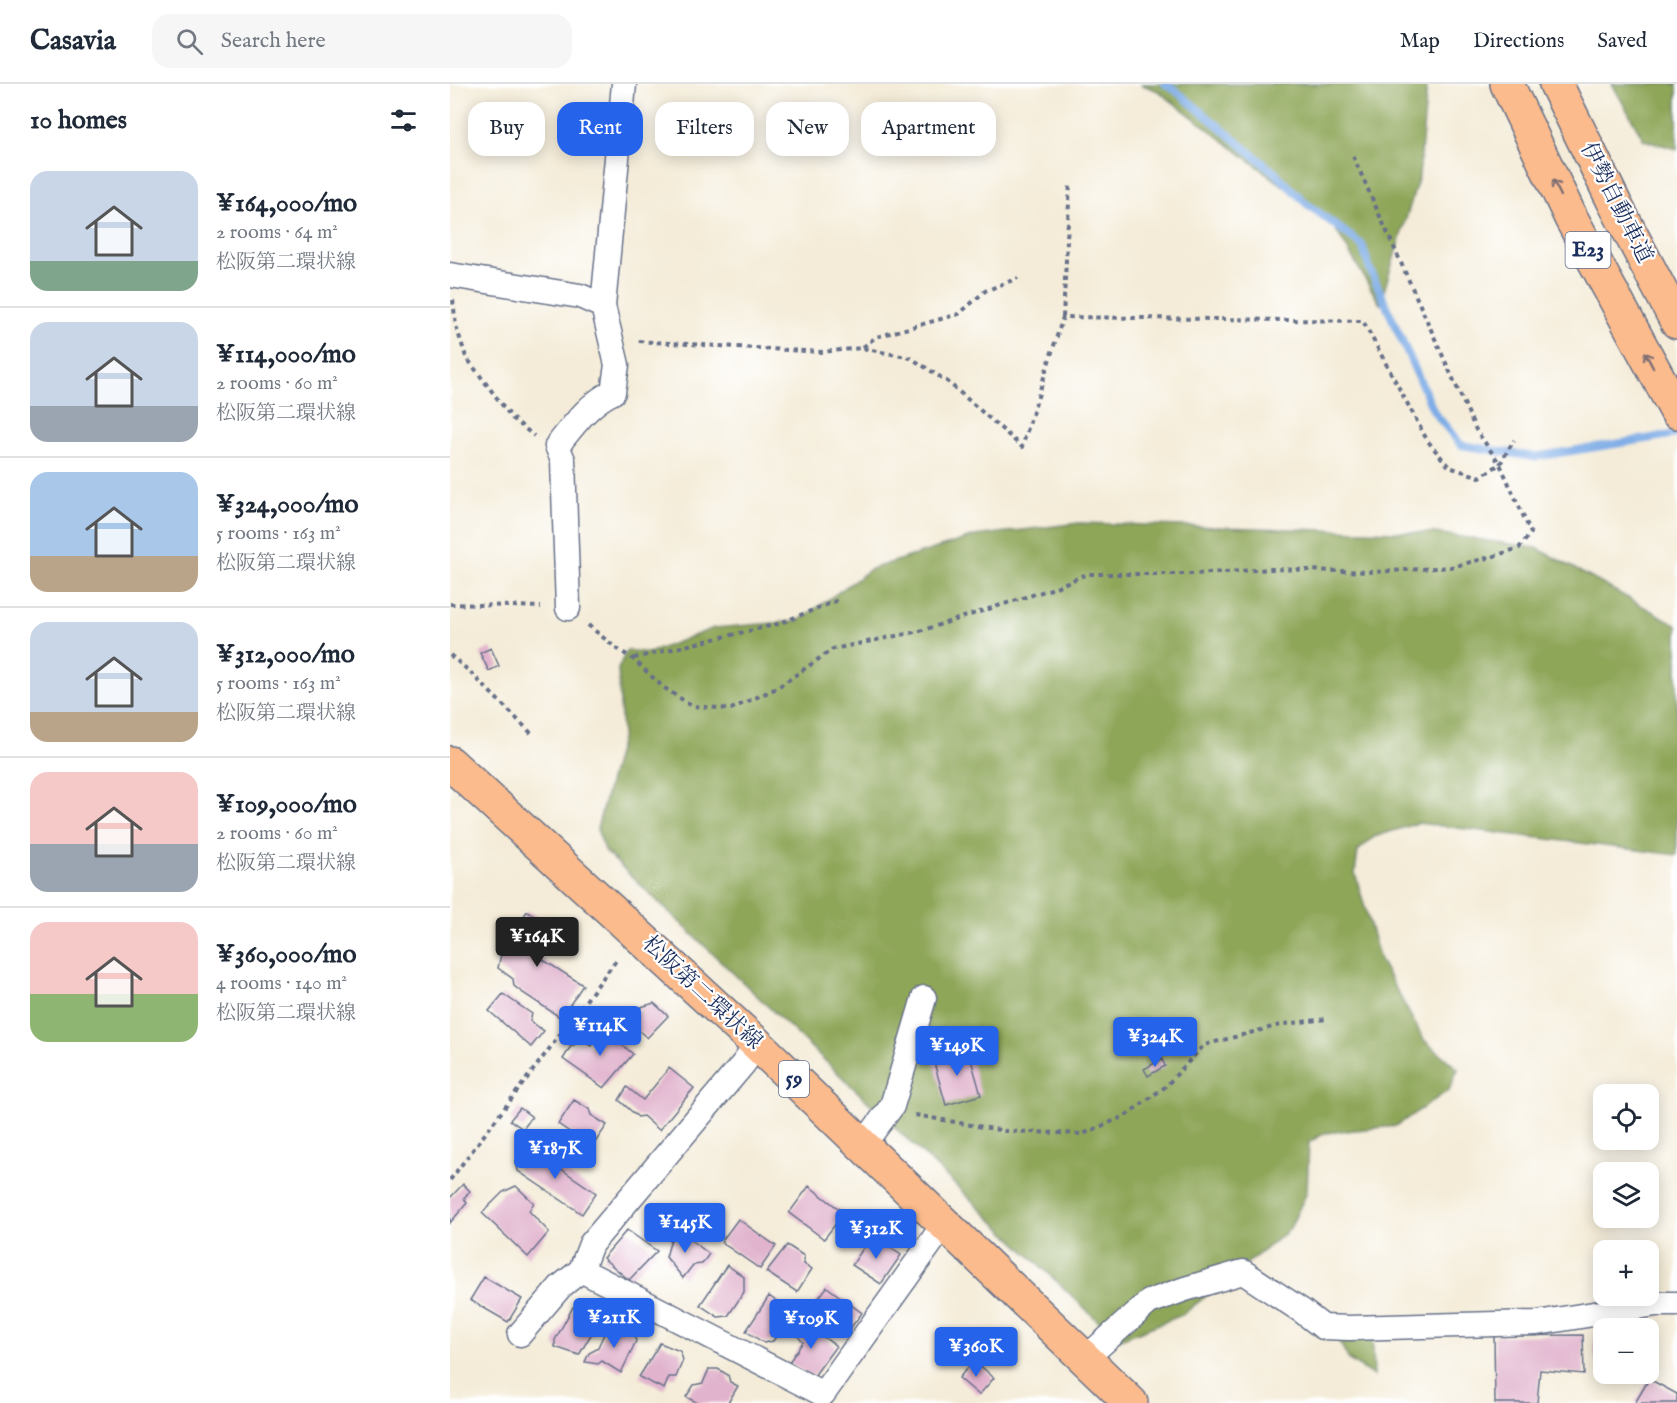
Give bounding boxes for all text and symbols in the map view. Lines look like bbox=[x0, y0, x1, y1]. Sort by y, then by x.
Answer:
search box bbox=[152, 14, 572, 68]
text: Casavia bbox=[30, 24, 116, 59]
icon: search bbox=[173, 25, 206, 58]
text: Search here bbox=[221, 27, 326, 55]
text: Map bbox=[1400, 28, 1440, 55]
text: Directions bbox=[1473, 28, 1564, 55]
text: Saved bbox=[1597, 28, 1647, 55]
chip: Buy bbox=[468, 102, 545, 156]
chip: Rent bbox=[557, 102, 643, 156]
chip: Filters bbox=[655, 102, 754, 156]
chip: New bbox=[766, 102, 849, 156]
chip: Apartment bbox=[861, 102, 996, 156]
text: 10 homes bbox=[30, 104, 127, 137]
icon: filters bbox=[387, 104, 420, 137]
street label: 伊勢自動車道 bbox=[1574, 138, 1658, 268]
one-way arrow bbox=[1551, 180, 1563, 198]
text: ¥164,000/mo bbox=[216, 187, 357, 220]
icon: home bbox=[78, 195, 150, 267]
text: 2 rooms · 64 m² bbox=[216, 220, 338, 245]
road number: E23 bbox=[1566, 232, 1610, 268]
text: 松阪第二環状線 bbox=[216, 250, 356, 275]
text: ¥114,000/mo bbox=[216, 338, 356, 371]
icon: home bbox=[78, 346, 150, 418]
one-way arrow bbox=[1643, 352, 1654, 370]
text: 2 rooms · 60 m² bbox=[216, 371, 338, 396]
text: 松阪第二環状線 bbox=[216, 401, 356, 426]
text: ¥324,000/mo bbox=[216, 488, 358, 521]
icon: home bbox=[78, 496, 150, 568]
text: 5 rooms · 163 m² bbox=[216, 521, 341, 546]
text: 松阪第二環状線 bbox=[216, 551, 356, 576]
text: ¥312,000/mo bbox=[216, 638, 355, 671]
icon: home bbox=[78, 646, 150, 718]
text: 5 rooms · 163 m² bbox=[216, 671, 341, 696]
text: 松阪第二環状線 bbox=[216, 701, 356, 726]
text: ¥109,000/mo bbox=[216, 788, 357, 821]
icon: home bbox=[78, 796, 150, 868]
text: 2 rooms · 60 m² bbox=[216, 821, 338, 846]
text: 松阪第二環状線 bbox=[216, 851, 356, 876]
pin: ¥164K bbox=[495, 917, 579, 968]
text: ¥164K bbox=[510, 924, 564, 949]
street label: 松阪第二環状線 bbox=[636, 930, 768, 1056]
text: ¥360,000/mo bbox=[216, 938, 357, 971]
icon: home bbox=[78, 946, 150, 1018]
text: 4 rooms · 140 m² bbox=[216, 971, 347, 996]
text: 松阪第二環状線 bbox=[216, 1001, 356, 1026]
pin: ¥114K bbox=[558, 1006, 642, 1057]
text: ¥114K bbox=[573, 1013, 627, 1038]
pin: ¥324K bbox=[1113, 1017, 1197, 1068]
text: ¥324K bbox=[1127, 1024, 1183, 1049]
pin: ¥149K bbox=[915, 1026, 999, 1077]
text: ¥149K bbox=[929, 1033, 985, 1058]
road number: 59 bbox=[779, 1061, 809, 1097]
map controls bbox=[1593, 1084, 1659, 1384]
button: locate bbox=[1593, 1084, 1659, 1150]
pin: ¥187K bbox=[513, 1129, 597, 1180]
text: ¥187K bbox=[528, 1136, 582, 1161]
button: layers bbox=[1593, 1162, 1659, 1228]
pin: ¥145K bbox=[643, 1203, 727, 1254]
pin: ¥312K bbox=[834, 1209, 918, 1260]
text: ¥145K bbox=[658, 1210, 712, 1235]
text: ¥312K bbox=[849, 1216, 903, 1241]
button: + bbox=[1593, 1240, 1659, 1306]
pin: ¥211K bbox=[572, 1298, 656, 1349]
pin: ¥109K bbox=[769, 1299, 853, 1350]
text: ¥211K bbox=[587, 1305, 641, 1330]
text: ¥109K bbox=[784, 1306, 838, 1331]
button: − bbox=[1593, 1318, 1659, 1384]
pin: ¥360K bbox=[934, 1327, 1018, 1378]
text: ¥360K bbox=[949, 1334, 1003, 1359]

